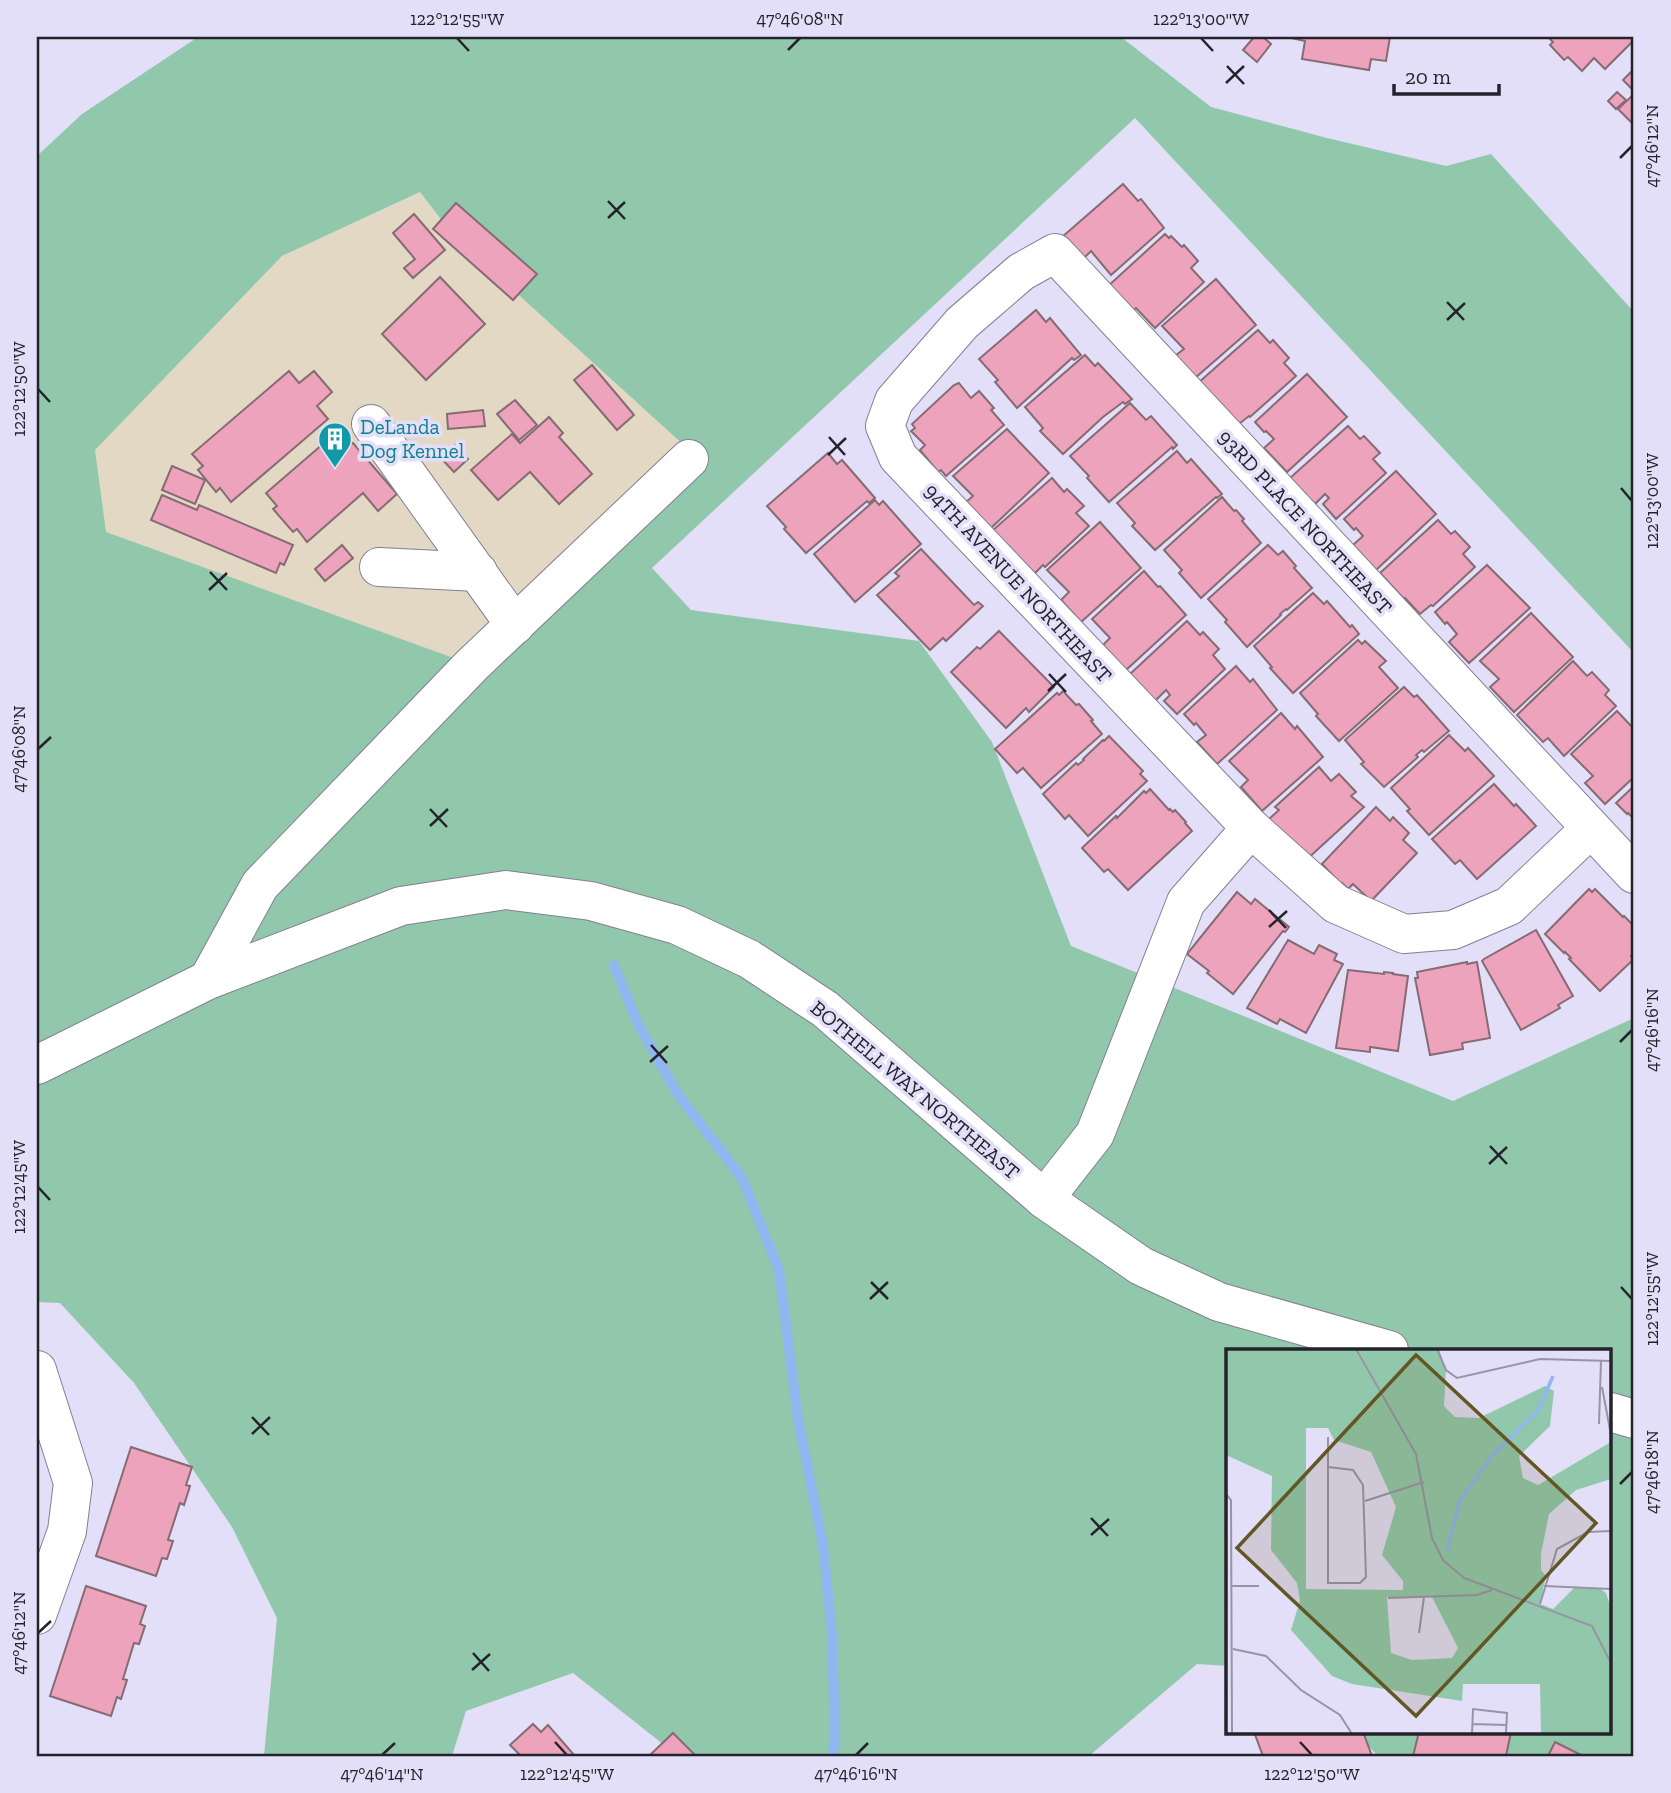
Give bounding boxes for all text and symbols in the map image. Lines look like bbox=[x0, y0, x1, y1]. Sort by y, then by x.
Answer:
text: 122°12'55"W bbox=[410, 8, 504, 30]
text: 47°46'08"N bbox=[757, 8, 844, 30]
text: 122°13'00"W bbox=[1153, 8, 1249, 30]
scale bar bbox=[1394, 52, 1500, 96]
text: 20 m bbox=[1405, 64, 1451, 89]
text: 47°46'12"N bbox=[1641, 104, 1663, 188]
text: 122°12'50"W bbox=[8, 341, 30, 437]
place label: DeLanda Dog Kennel bbox=[360, 414, 465, 463]
building icon: DeLanda Dog Kennel bbox=[316, 420, 354, 469]
street label: 93RD PLACE NORTHEAST bbox=[1213, 424, 1397, 619]
text: 122°13'00"W bbox=[1641, 453, 1663, 549]
street label: 94TH AVENUE NORTHEAST bbox=[920, 478, 1117, 687]
text: 47°46'08"N bbox=[8, 706, 30, 793]
text: 47°46'16"N bbox=[1641, 988, 1663, 1072]
street label: BOTHELL WAY NORTHEAST bbox=[806, 995, 1025, 1184]
text: 122°12'45"W bbox=[8, 1140, 30, 1234]
text: 122°12'55"W bbox=[1641, 1252, 1663, 1346]
inset map bbox=[1226, 1349, 1612, 1734]
text: 47°46'18"N bbox=[1641, 1430, 1663, 1514]
text: 47°46'12"N bbox=[8, 1591, 30, 1675]
text: 47°46'14"N bbox=[340, 1763, 424, 1785]
text: 122°12'45"W bbox=[520, 1763, 614, 1785]
text: 47°46'16"N bbox=[814, 1763, 898, 1785]
text: 122°12'50"W bbox=[1264, 1763, 1360, 1785]

